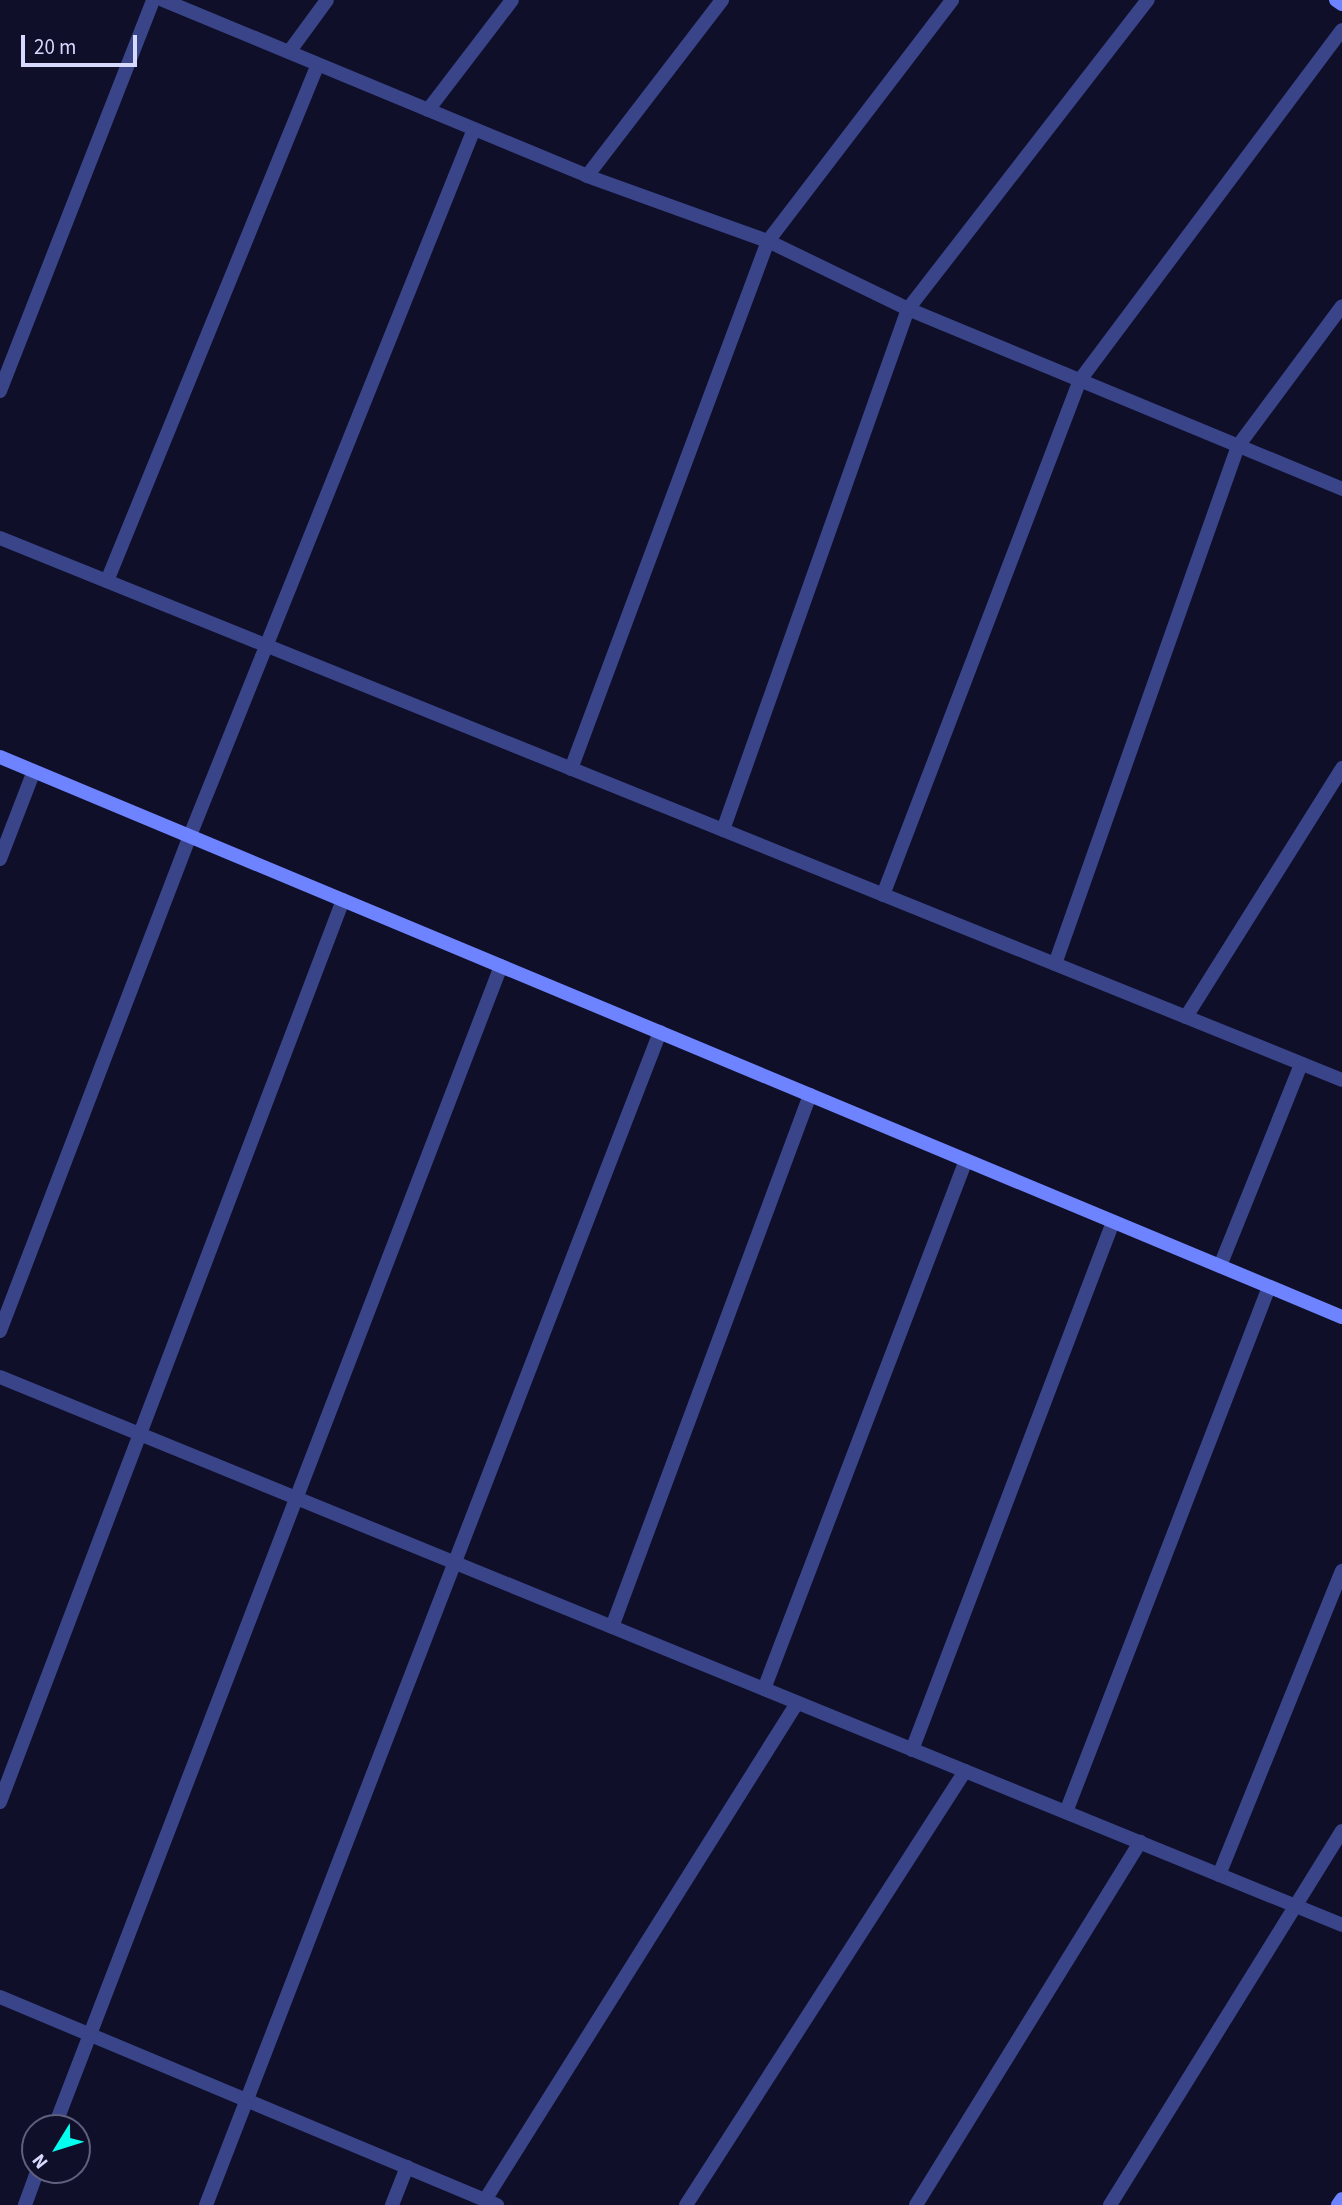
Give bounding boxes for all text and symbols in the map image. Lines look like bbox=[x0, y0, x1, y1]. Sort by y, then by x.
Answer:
scale bar bbox=[24, 21, 140, 65]
text: 20 m bbox=[34, 32, 76, 62]
north arrow bbox=[21, 2114, 91, 2184]
text: N bbox=[26, 2148, 55, 2174]

